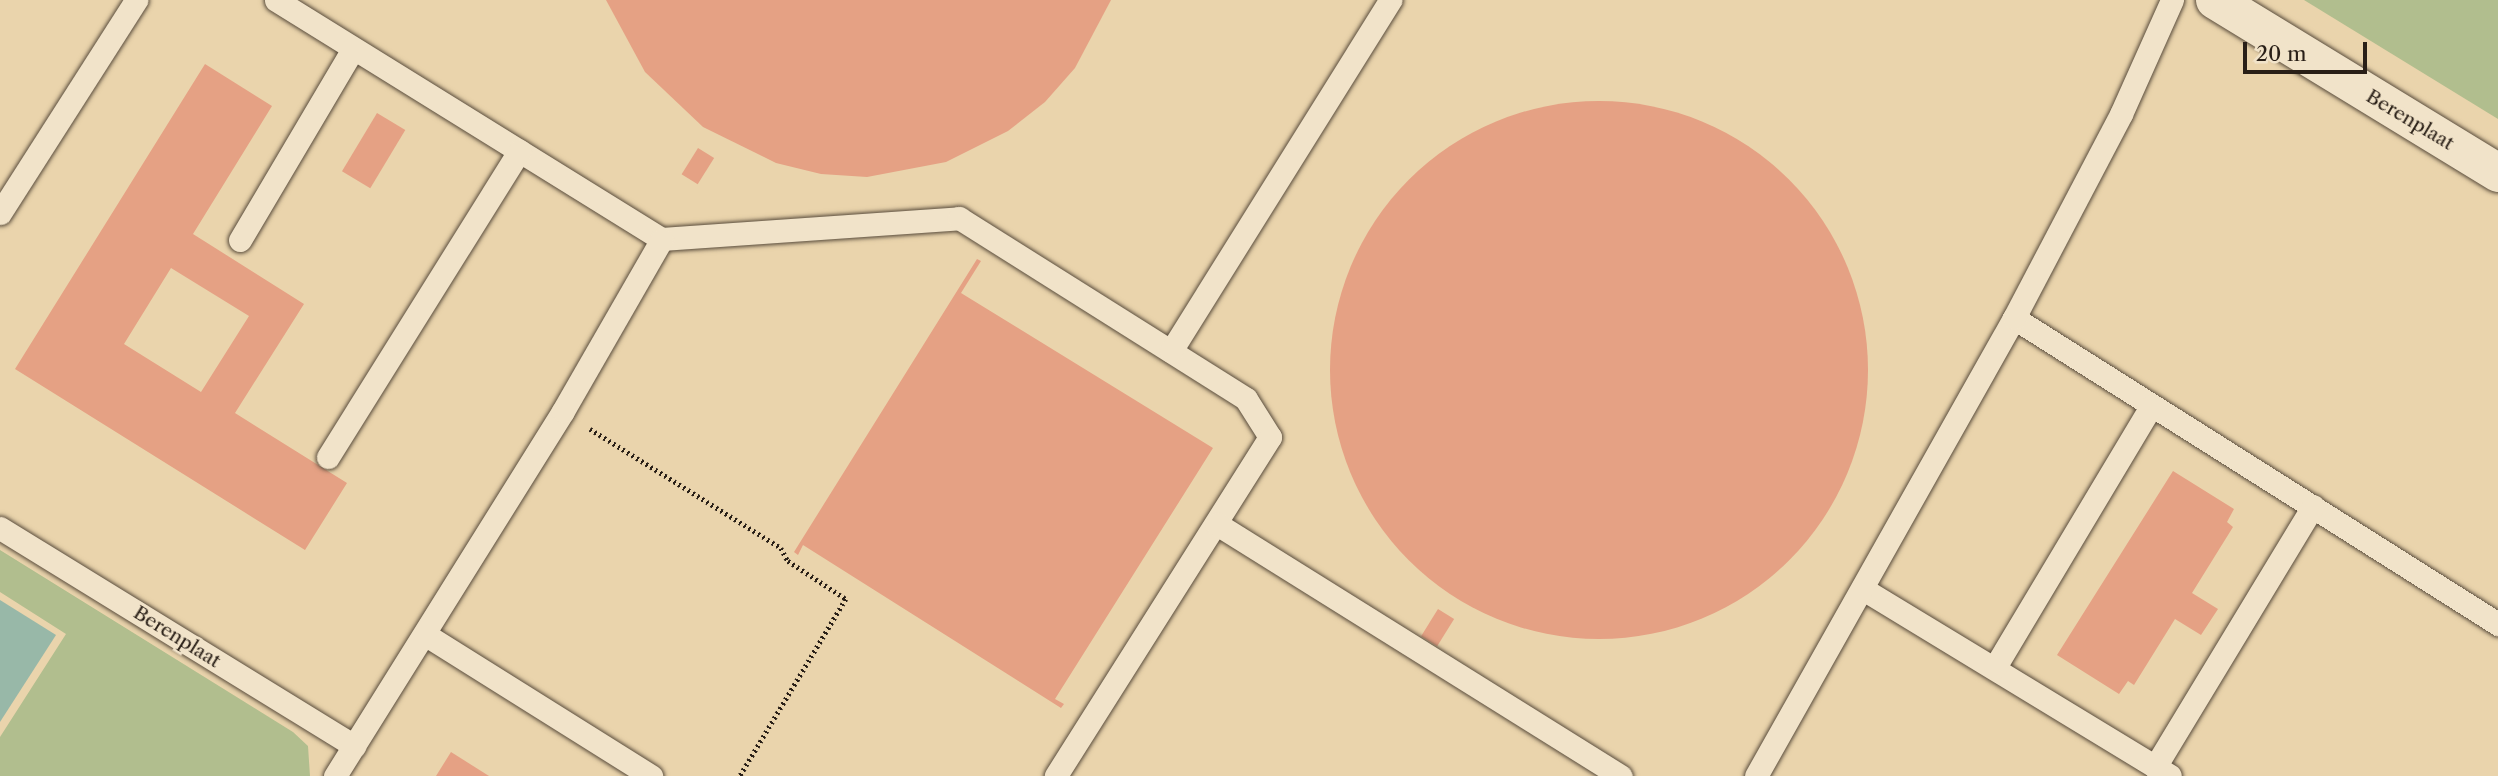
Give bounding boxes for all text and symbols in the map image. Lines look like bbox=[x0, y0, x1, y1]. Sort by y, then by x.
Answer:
scale bar bbox=[2246, 28, 2370, 72]
text: 20 m bbox=[2256, 41, 2307, 66]
street label: Berenplaat bbox=[2362, 85, 2458, 155]
street label: Berenplaat bbox=[129, 601, 225, 673]

